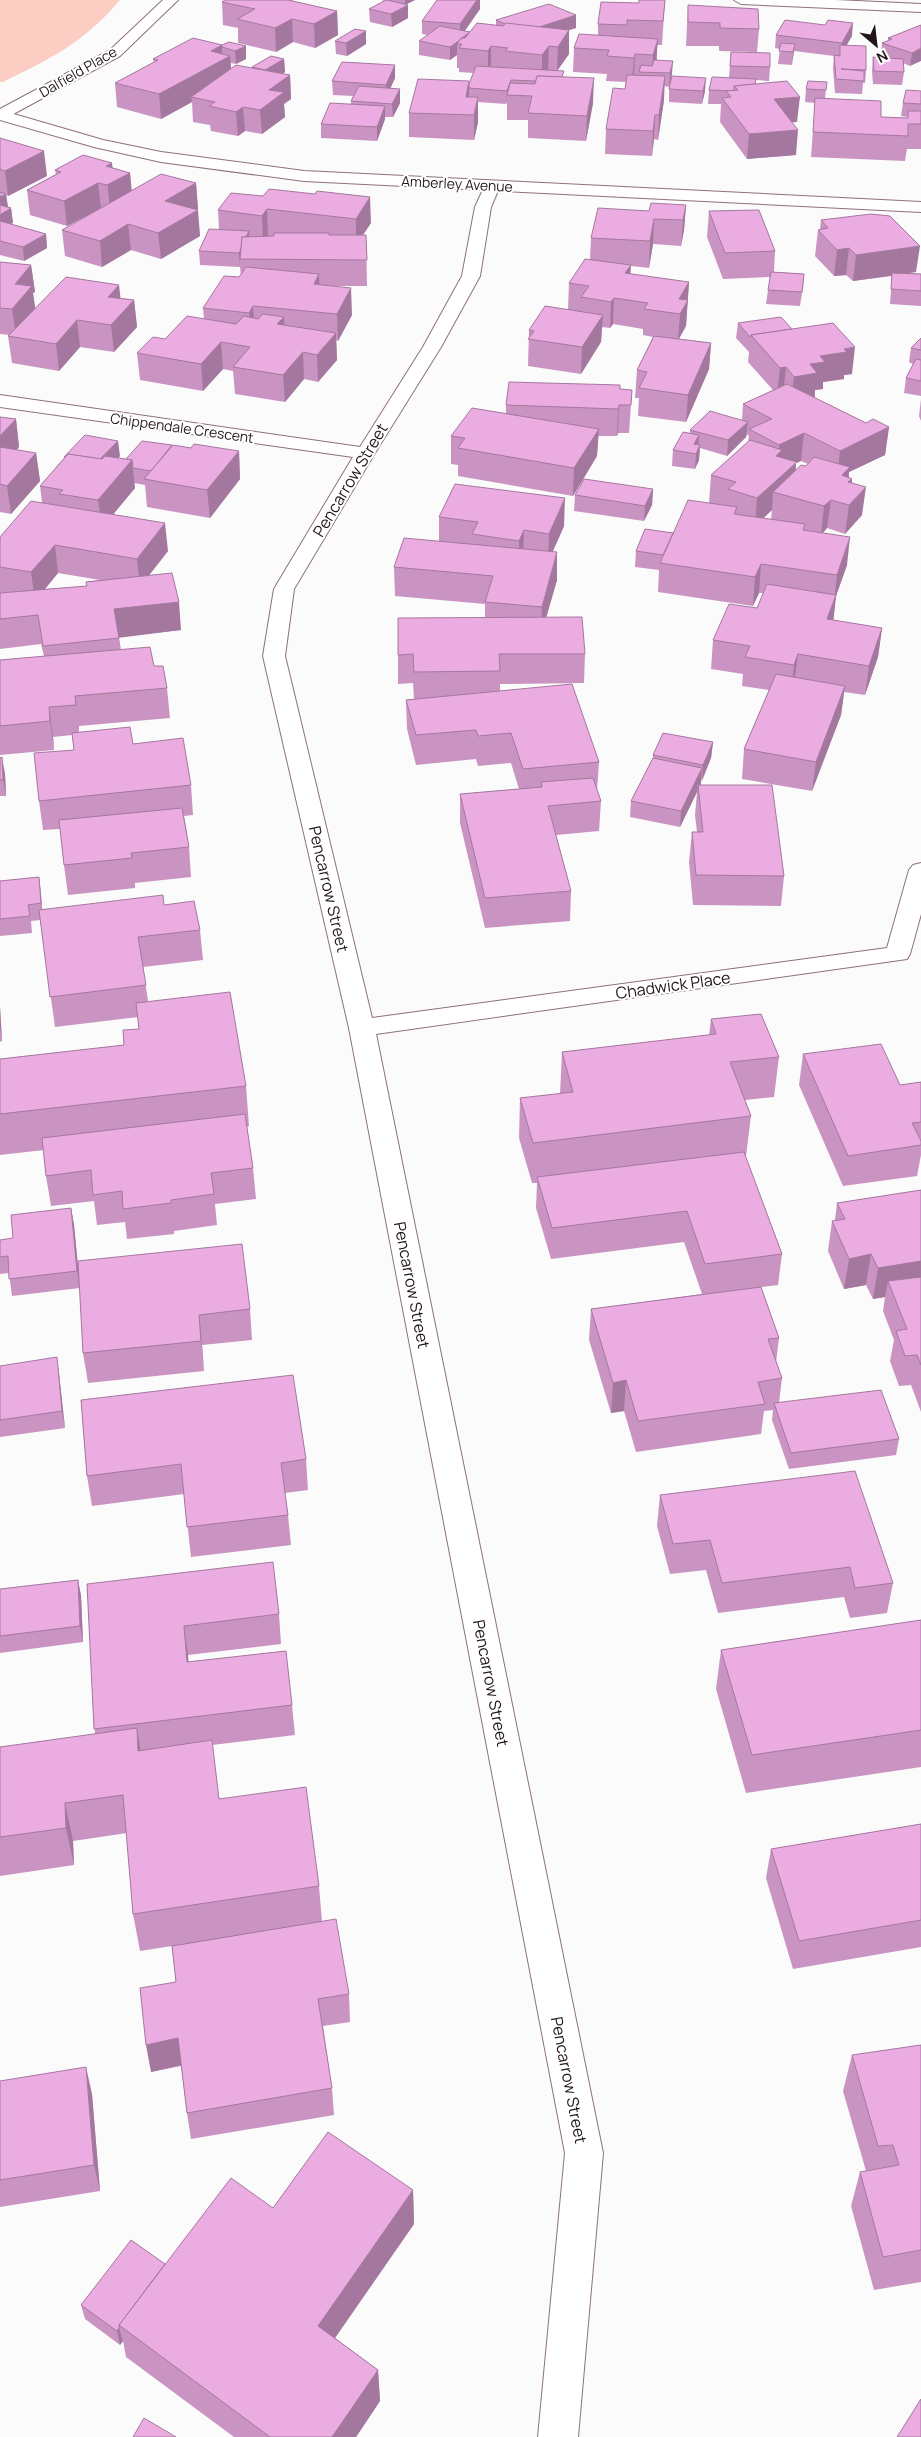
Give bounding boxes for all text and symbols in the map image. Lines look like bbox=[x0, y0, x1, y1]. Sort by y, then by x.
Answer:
north arrow bbox=[851, 20, 901, 70]
street label: Dalfield Place bbox=[35, 42, 120, 101]
text: N bbox=[873, 46, 891, 68]
street label: Amberley Avenue bbox=[401, 171, 513, 196]
street label: Chippendale Crescent bbox=[109, 408, 255, 447]
street label: Pencarrow Street bbox=[307, 419, 393, 541]
street label: Pencarrow Street bbox=[304, 824, 354, 954]
street label: Chadwick Place bbox=[614, 966, 732, 1004]
street label: Pencarrow Street bbox=[389, 1220, 435, 1350]
street label: Pencarrow Street bbox=[468, 1618, 514, 1748]
street label: Pencarrow Street bbox=[546, 2015, 592, 2145]

